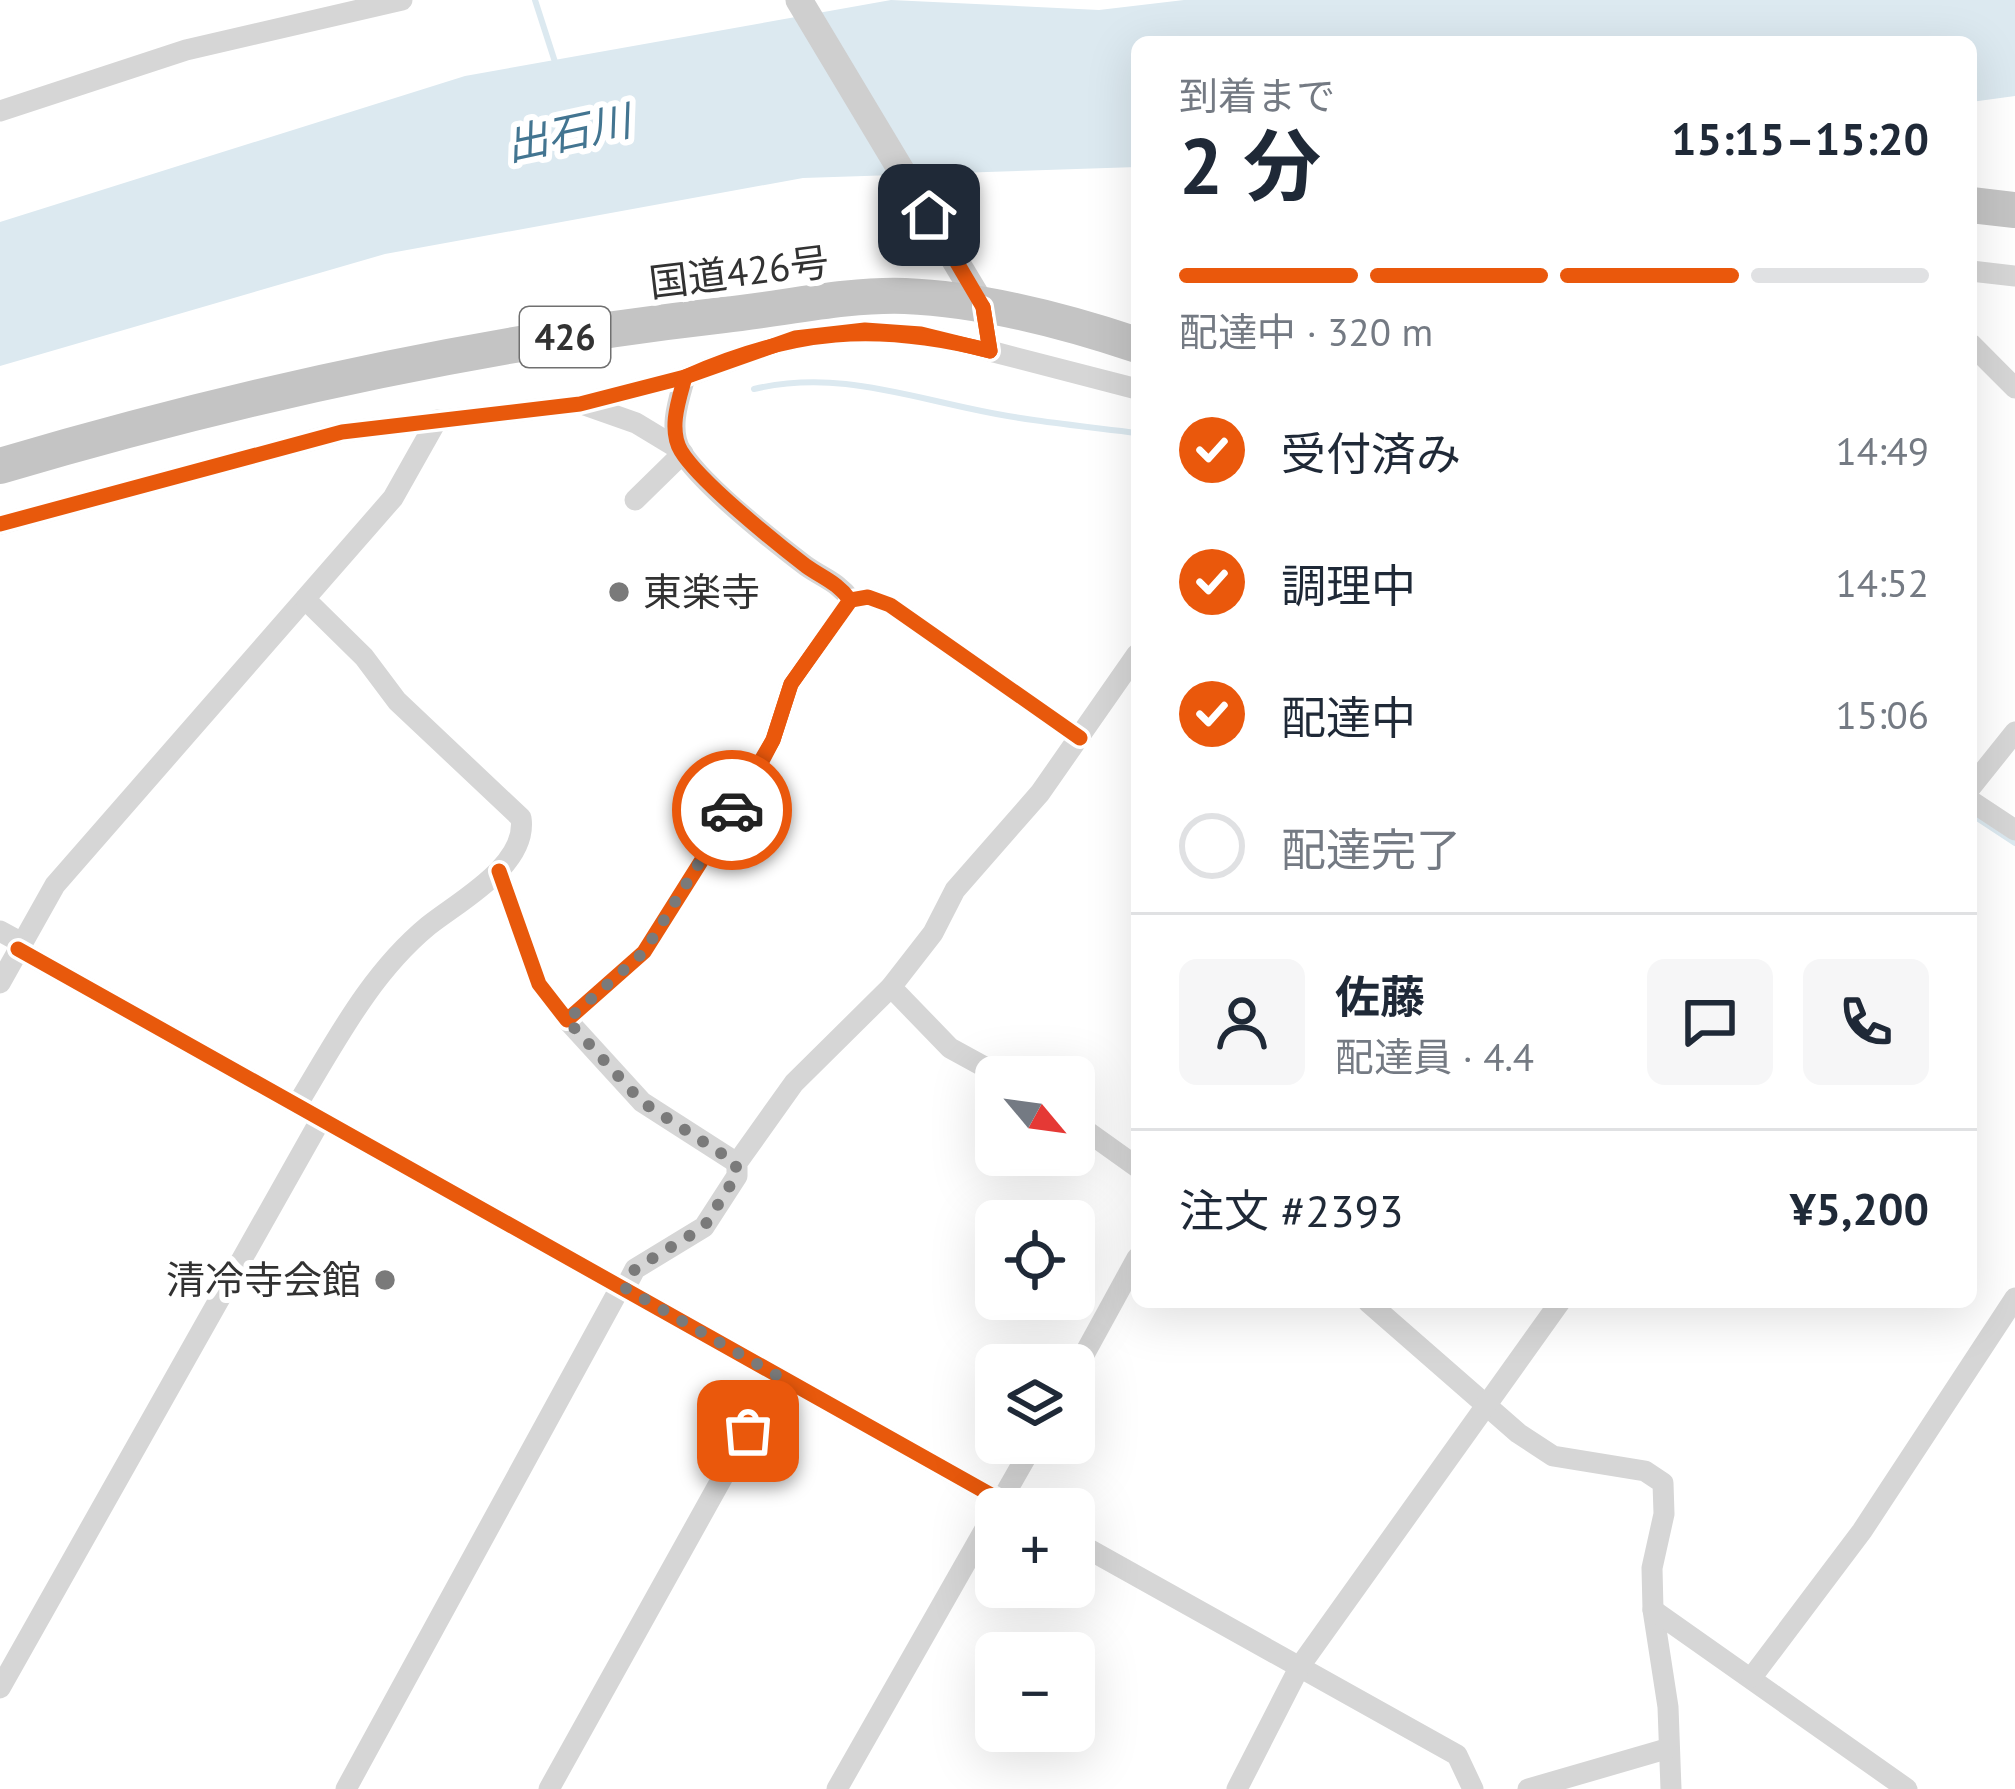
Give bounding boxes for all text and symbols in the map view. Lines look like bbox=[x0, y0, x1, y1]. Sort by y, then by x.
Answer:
text: 到着まで bbox=[1179, 70, 1335, 121]
water label: 出石川 bbox=[501, 92, 639, 173]
text: 15:15–15:20 bbox=[1671, 109, 1929, 167]
text: 2 分 bbox=[1179, 115, 1321, 216]
pin bbox=[878, 164, 980, 266]
icon: home bbox=[896, 182, 962, 248]
street label: 国道426号 bbox=[646, 235, 832, 308]
text: 配達中 · 320 m bbox=[1179, 306, 1433, 357]
road number: 426 bbox=[520, 307, 610, 367]
icon: check bbox=[1179, 417, 1245, 483]
text: 受付済み bbox=[1281, 424, 1461, 482]
text: 14:49 bbox=[1835, 425, 1929, 476]
icon: check bbox=[1179, 549, 1245, 615]
text: 調理中 bbox=[1281, 556, 1416, 614]
text: 14:52 bbox=[1835, 557, 1929, 608]
place label: 東楽寺 bbox=[643, 566, 760, 617]
marker: 東楽寺 bbox=[606, 579, 632, 605]
icon: check bbox=[1179, 681, 1245, 747]
text: 配達中 bbox=[1281, 688, 1416, 746]
text: 15:06 bbox=[1835, 689, 1929, 740]
courier bbox=[672, 750, 792, 870]
icon: car bbox=[699, 777, 765, 843]
text: 配達完了 bbox=[1281, 820, 1461, 878]
button: person bbox=[1179, 959, 1305, 1085]
button: chat bbox=[1647, 959, 1773, 1085]
button: phone bbox=[1803, 959, 1929, 1085]
text: 佐藤 bbox=[1335, 967, 1425, 1025]
text: 配達員 · 4.4 bbox=[1335, 1031, 1534, 1082]
north arrow bbox=[975, 1056, 1095, 1176]
map controls bbox=[975, 1056, 1095, 1752]
text: ¥5,200 bbox=[1790, 1179, 1929, 1237]
text: 注文 #2393 bbox=[1179, 1181, 1404, 1239]
button: locate bbox=[975, 1200, 1095, 1320]
place label: 清冷寺会館 bbox=[166, 1254, 361, 1305]
marker: 清冷寺会館 bbox=[372, 1267, 398, 1293]
button: layers bbox=[975, 1344, 1095, 1464]
pin bbox=[697, 1380, 799, 1482]
icon: bag bbox=[715, 1398, 781, 1464]
button: + bbox=[975, 1488, 1095, 1608]
button: − bbox=[975, 1632, 1095, 1752]

